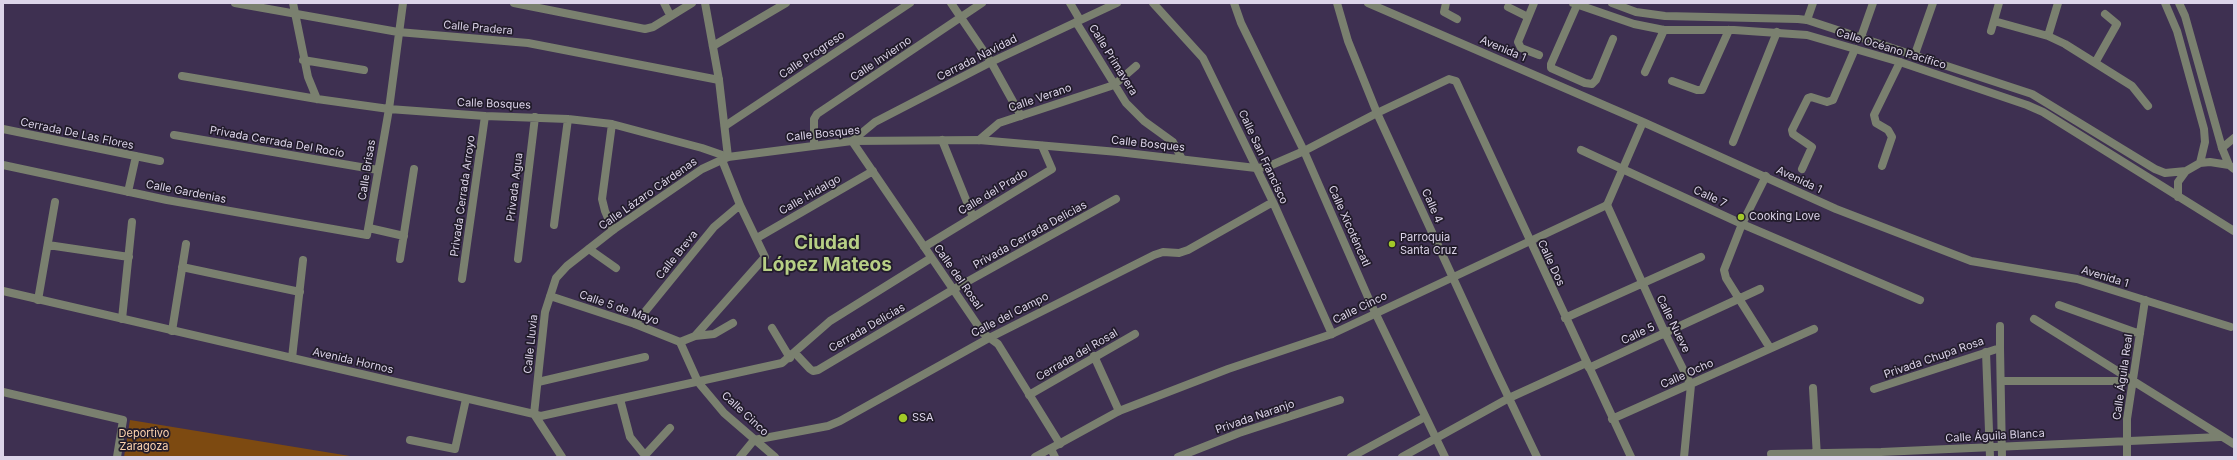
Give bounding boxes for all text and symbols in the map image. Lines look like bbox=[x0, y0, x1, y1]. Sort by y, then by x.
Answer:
street label: Calle Pradera bbox=[443, 18, 513, 38]
street label: Calle Primavera bbox=[1086, 22, 1140, 98]
street label: Calle Océano Pacífico bbox=[1834, 26, 1948, 72]
street label: Calle Progreso bbox=[777, 28, 847, 82]
street label: Cerrada Navidad bbox=[935, 32, 1019, 84]
street label: Avenida 1 bbox=[1478, 33, 1528, 65]
street label: Calle Invierno bbox=[848, 34, 914, 84]
street label: Calle Verano bbox=[1007, 81, 1073, 115]
street label: Calle Bosques bbox=[457, 96, 531, 112]
street label: Calle San Francisco bbox=[1235, 108, 1291, 206]
street label: Cerrada De Las Flores bbox=[19, 116, 135, 152]
street label: Privada Cerrada Del Rocío bbox=[209, 124, 345, 160]
street label: Calle Bosques bbox=[785, 124, 861, 144]
street label: Calle Bosques bbox=[1110, 134, 1186, 154]
street label: Privada Cerrada Arroyo bbox=[448, 135, 478, 257]
street label: Calle Brisas bbox=[356, 139, 378, 201]
street label: Privada Agua bbox=[504, 152, 526, 222]
street label: Calle Lázaro Cárdenas bbox=[596, 155, 700, 233]
street label: Avenida 1 bbox=[1774, 164, 1824, 196]
street label: Calle del Prado bbox=[956, 166, 1030, 218]
street label: Calle Hidalgo bbox=[777, 172, 843, 218]
street label: Calle Gardenias bbox=[145, 178, 227, 206]
street label: Calle Xicoténcatl bbox=[1325, 183, 1373, 269]
street label: Calle 7 bbox=[1691, 184, 1729, 210]
street label: Calle 4 bbox=[1419, 187, 1445, 225]
street label: Privada Cerrada Delicias bbox=[971, 198, 1089, 272]
place label: Cooking Love bbox=[1749, 210, 1820, 224]
marker: Cooking Love bbox=[1736, 212, 1746, 222]
street label: Calle Breva bbox=[653, 228, 701, 282]
place label: Parroquia Santa Cruz bbox=[1400, 231, 1457, 257]
district label: Ciudad López Mateos bbox=[762, 232, 892, 276]
street label: Calle Dos bbox=[1535, 238, 1567, 288]
marker: Parroquia Santa Cruz bbox=[1387, 239, 1397, 249]
street label: Calle del Rosal bbox=[931, 242, 985, 312]
street label: Avenida 1 bbox=[2080, 264, 2130, 290]
street label: Calle 5 de Mayo bbox=[577, 288, 661, 328]
street label: Calle Cinco bbox=[1331, 289, 1389, 327]
street label: Calle del Campo bbox=[969, 290, 1051, 340]
street label: Calle Nueve bbox=[1653, 293, 1693, 355]
street label: Cerrada Delicias bbox=[827, 301, 907, 355]
street label: Calle Lluvia bbox=[521, 314, 541, 374]
street label: Calle 5 bbox=[1619, 320, 1657, 348]
street label: Cerrada del Rosal bbox=[1034, 326, 1120, 384]
street label: Calle Águila Real bbox=[2110, 333, 2136, 421]
street label: Privada Chupa Rosa bbox=[1882, 335, 1986, 381]
street label: Avenida Hornos bbox=[311, 345, 395, 377]
street label: Calle Ocho bbox=[1658, 356, 1716, 392]
street label: Calle Cinco bbox=[719, 389, 771, 439]
street label: Privada Naranjo bbox=[1214, 397, 1296, 437]
place label: SSA bbox=[912, 411, 934, 425]
marker: SSA bbox=[897, 412, 909, 424]
park label: Deportivo Zaragoza bbox=[119, 427, 169, 453]
street label: Calle Águila Blanca bbox=[1945, 427, 2045, 445]

